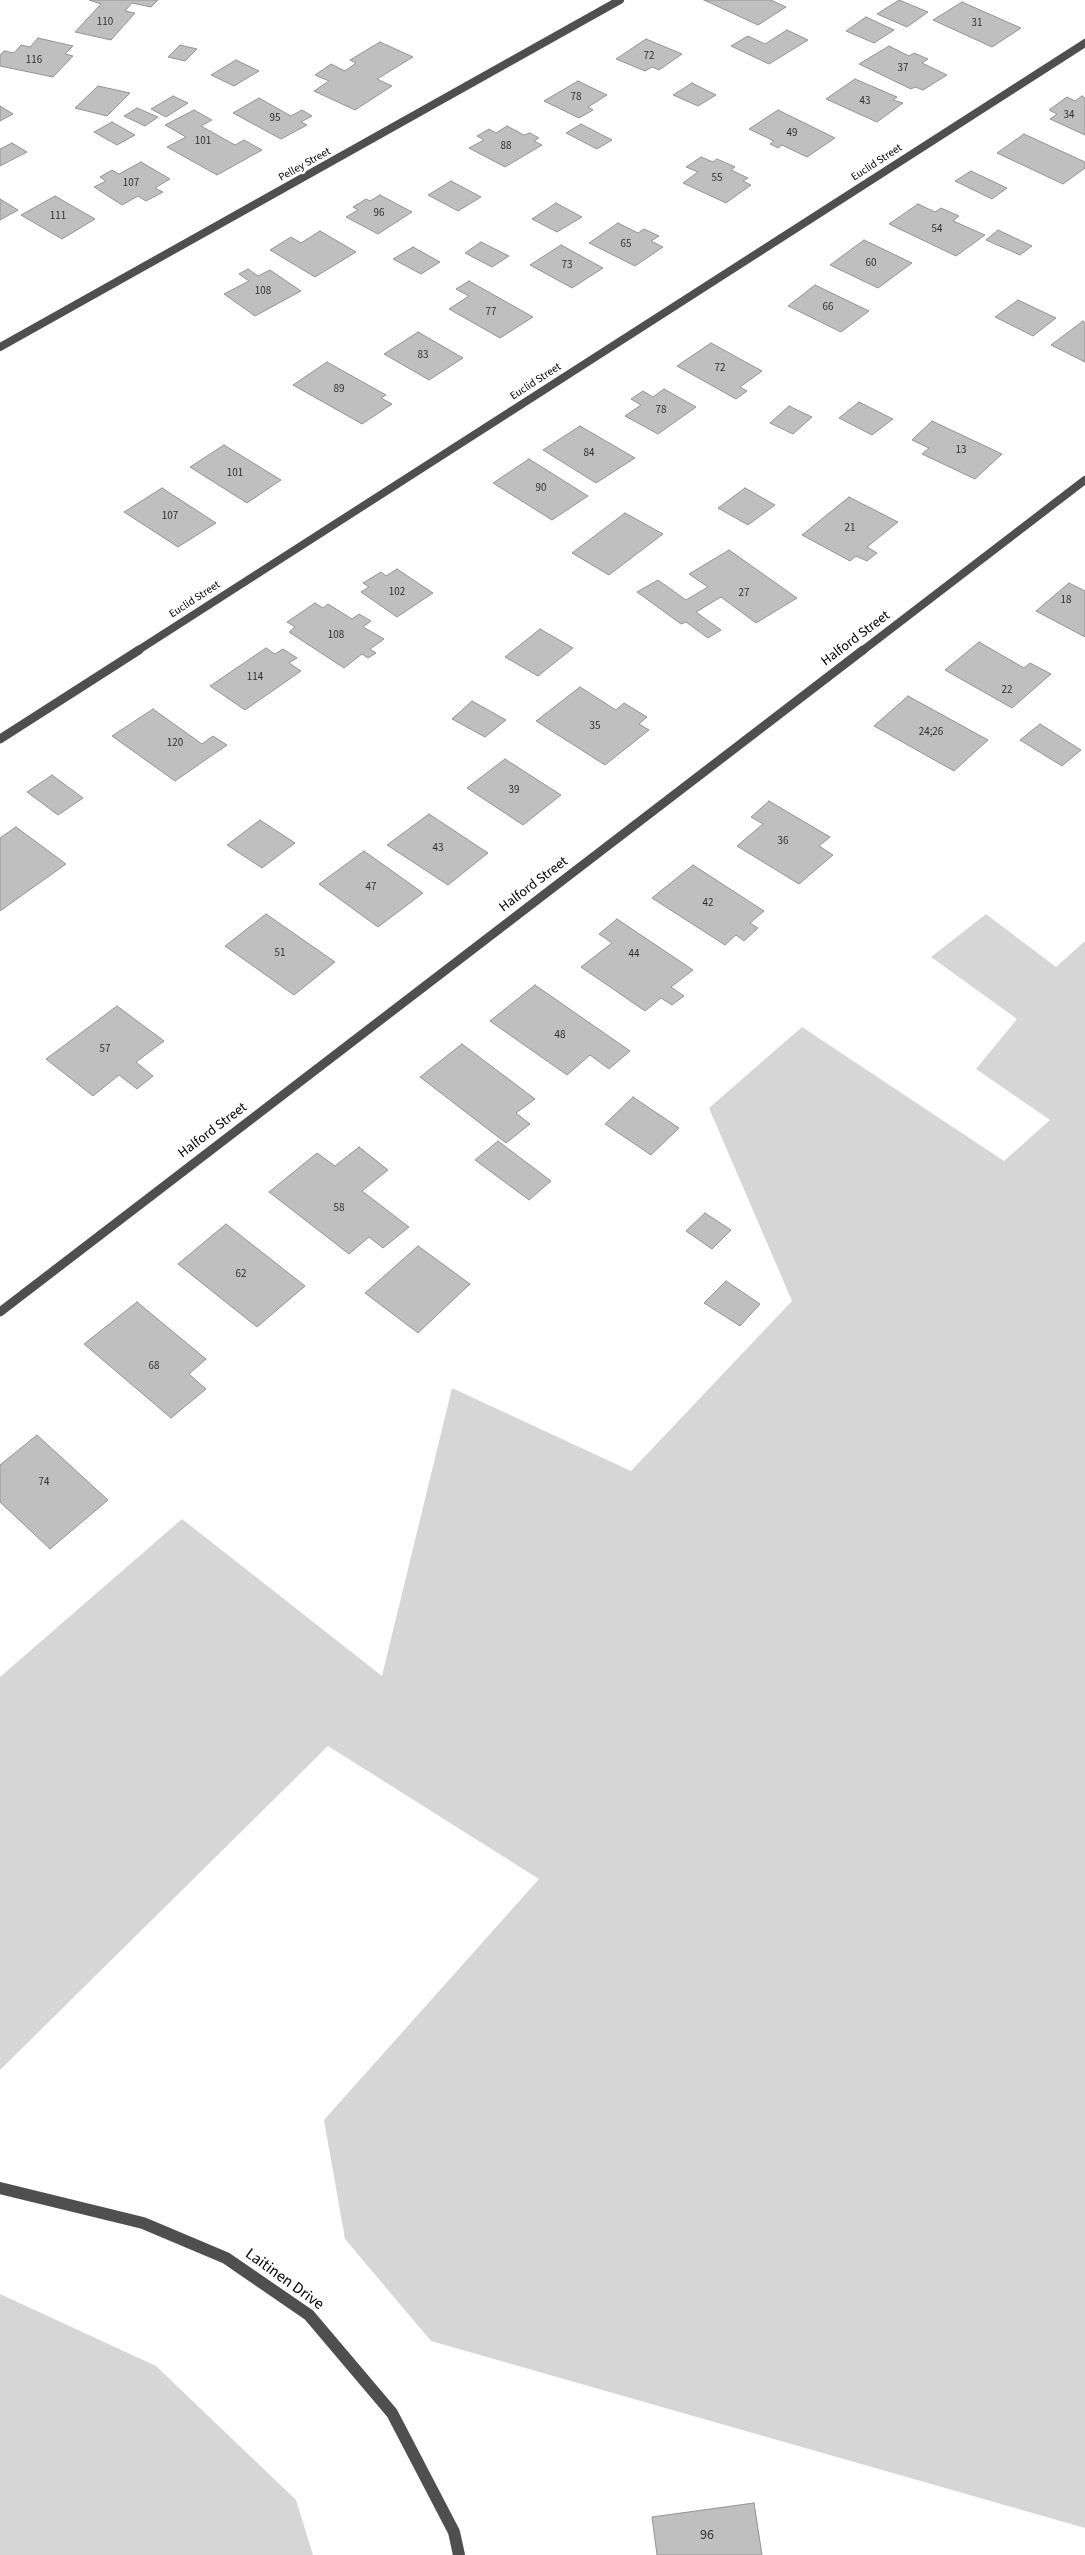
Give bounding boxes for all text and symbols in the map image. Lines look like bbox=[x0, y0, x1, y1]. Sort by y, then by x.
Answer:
house number: 110 bbox=[97, 16, 113, 30]
house number: 31 bbox=[972, 17, 982, 31]
house number: 72 bbox=[644, 50, 654, 64]
house number: 116 bbox=[26, 54, 42, 68]
house number: 37 bbox=[898, 62, 908, 76]
house number: 78 bbox=[571, 91, 581, 105]
house number: 43 bbox=[860, 95, 870, 109]
house number: 34 bbox=[1064, 109, 1074, 123]
house number: 95 bbox=[270, 112, 280, 126]
house number: 49 bbox=[787, 127, 797, 141]
house number: 101 bbox=[195, 135, 211, 149]
house number: 88 bbox=[501, 140, 511, 154]
street label: Euclid Street bbox=[849, 142, 905, 184]
street label: Pelley Street bbox=[277, 145, 333, 185]
house number: 55 bbox=[712, 172, 722, 186]
house number: 107 bbox=[123, 177, 139, 191]
house number: 96 bbox=[374, 207, 384, 221]
house number: 111 bbox=[50, 210, 66, 224]
house number: 54 bbox=[932, 223, 942, 237]
house number: 65 bbox=[621, 238, 631, 252]
house number: 60 bbox=[866, 257, 876, 271]
house number: 73 bbox=[562, 259, 572, 273]
house number: 108 bbox=[255, 285, 271, 299]
house number: 66 bbox=[823, 301, 833, 315]
house number: 77 bbox=[486, 306, 496, 320]
house number: 83 bbox=[418, 349, 428, 363]
street label: Euclid Street bbox=[508, 361, 564, 403]
house number: 72 bbox=[715, 362, 725, 376]
house number: 89 bbox=[334, 383, 344, 397]
house number: 78 bbox=[656, 404, 666, 418]
house number: 13 bbox=[956, 444, 966, 458]
house number: 84 bbox=[584, 447, 594, 461]
house number: 101 bbox=[227, 467, 243, 481]
house number: 90 bbox=[536, 482, 546, 496]
house number: 107 bbox=[162, 510, 178, 524]
house number: 21 bbox=[845, 522, 855, 536]
street label: Euclid Street bbox=[167, 579, 223, 621]
house number: 102 bbox=[389, 586, 405, 600]
house number: 27 bbox=[739, 587, 749, 601]
house number: 18 bbox=[1061, 594, 1071, 608]
street label: Halford Street bbox=[818, 608, 894, 670]
house number: 108 bbox=[328, 629, 344, 643]
house number: 114 bbox=[247, 671, 263, 685]
house number: 22 bbox=[1002, 684, 1012, 698]
house number: 35 bbox=[590, 720, 600, 734]
house number: 24;26 bbox=[919, 726, 943, 740]
house number: 120 bbox=[167, 737, 183, 751]
house number: 39 bbox=[509, 784, 519, 798]
house number: 36 bbox=[778, 835, 788, 849]
house number: 43 bbox=[433, 842, 443, 856]
street label: Halford Street bbox=[496, 854, 572, 916]
house number: 47 bbox=[366, 881, 376, 895]
house number: 42 bbox=[703, 897, 713, 911]
house number: 51 bbox=[275, 947, 285, 961]
house number: 44 bbox=[629, 948, 639, 962]
house number: 48 bbox=[555, 1029, 565, 1043]
house number: 57 bbox=[100, 1043, 110, 1057]
street label: Halford Street bbox=[175, 1100, 251, 1162]
house number: 58 bbox=[334, 1202, 344, 1216]
house number: 62 bbox=[236, 1268, 246, 1282]
house number: 68 bbox=[149, 1360, 159, 1374]
house number: 74 bbox=[39, 1476, 49, 1490]
street label: Laitinen Drive bbox=[241, 2245, 327, 2315]
house number: 96 bbox=[700, 2528, 714, 2544]

